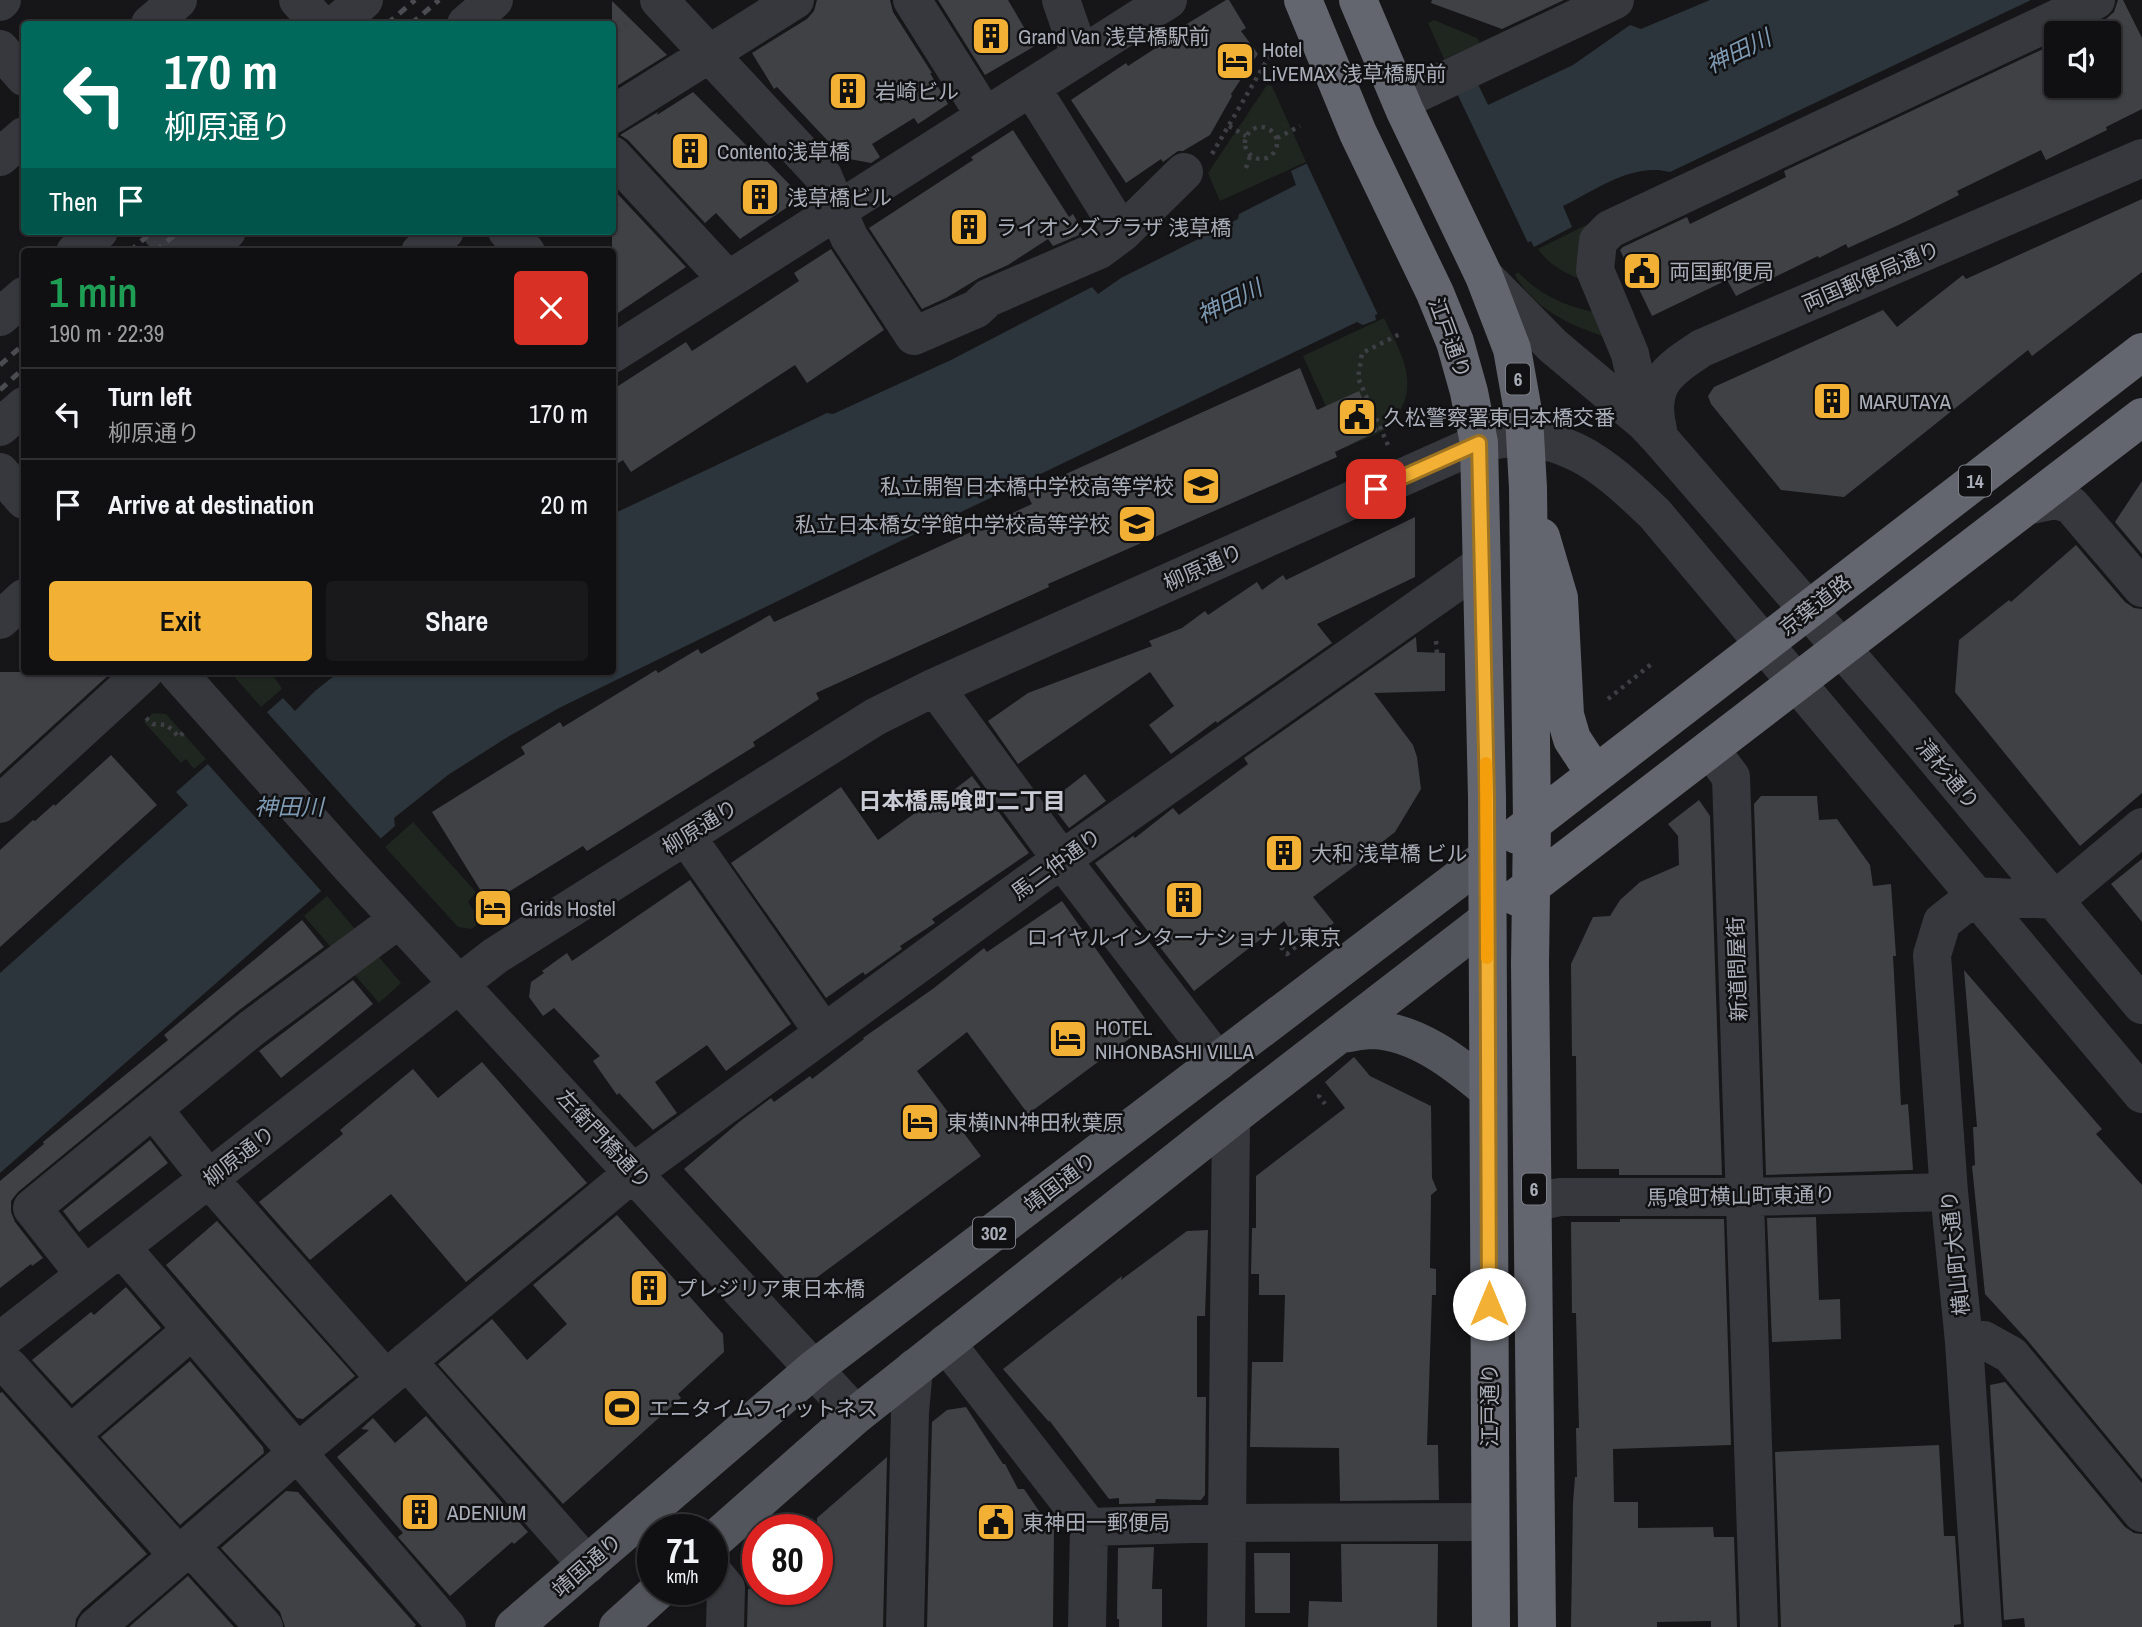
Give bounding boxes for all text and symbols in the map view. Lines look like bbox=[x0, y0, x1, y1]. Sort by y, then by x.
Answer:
building icon: Grand Van 浅草橋駅前 bbox=[970, 15, 1012, 57]
water label: 神田川 bbox=[1700, 21, 1778, 80]
map controls bbox=[2044, 21, 2121, 98]
button: sound bbox=[2044, 21, 2121, 98]
place label: Grand Van 浅草橋駅前 bbox=[1018, 22, 1210, 51]
place label: Hotel LiVEMAX 浅草橋駅前 bbox=[1262, 35, 1446, 88]
text: 170 m bbox=[164, 38, 278, 104]
hotel icon: Hotel LiVEMAX 浅草橋駅前 bbox=[1214, 40, 1256, 82]
icon: left bbox=[49, 49, 140, 140]
building icon: 岩崎ビル bbox=[827, 70, 869, 112]
place label: 岩崎ビル bbox=[875, 77, 959, 106]
text: 柳原通り bbox=[164, 105, 292, 148]
building icon: Contento浅草橋 bbox=[669, 130, 711, 172]
place label: Contento浅草橋 bbox=[717, 137, 850, 166]
building icon: 浅草橋ビル bbox=[739, 176, 781, 218]
icon: arrive bbox=[112, 182, 150, 220]
place label: 浅草橋ビル bbox=[787, 183, 892, 212]
text: Then bbox=[49, 184, 98, 219]
building icon: ライオンズプラザ 浅草橋 bbox=[948, 206, 990, 248]
place label: ライオンズプラザ 浅草橋 bbox=[996, 213, 1231, 242]
street label: 両国郵便局通り bbox=[1798, 234, 1944, 318]
public building icon: 両国郵便局 bbox=[1621, 250, 1663, 292]
place label: 両国郵便局 bbox=[1669, 257, 1774, 286]
text: 1 min bbox=[49, 264, 138, 320]
button: close bbox=[514, 271, 588, 345]
water label: 神田川 bbox=[1191, 271, 1269, 330]
street label: 江戸通り bbox=[1422, 294, 1478, 382]
text: 190 m · 22:39 bbox=[49, 318, 164, 349]
road number: 6 bbox=[1506, 364, 1530, 394]
text: Turn left bbox=[108, 379, 192, 414]
building icon: MARUTAYA bbox=[1811, 380, 1853, 422]
place label: MARUTAYA bbox=[1859, 387, 1951, 416]
icon: left bbox=[49, 395, 87, 433]
text: 170 m bbox=[529, 396, 588, 431]
public building icon: 久松警察署東日本橋交番 bbox=[1336, 396, 1378, 438]
place label: 久松警察署東日本橋交番 bbox=[1384, 403, 1615, 432]
text: 柳原通り bbox=[108, 417, 200, 448]
pin bbox=[1346, 459, 1406, 519]
school or university icon: 私立開智日本橋中学校高等学校 bbox=[1180, 465, 1222, 507]
road number: 14 bbox=[1959, 466, 1991, 496]
icon: arrive bbox=[1357, 470, 1395, 508]
place label: 私立開智日本橋中学校高等学校 bbox=[880, 472, 1174, 501]
icon: arrive bbox=[49, 486, 87, 524]
text: Arrive at destination bbox=[108, 487, 314, 522]
text: 20 m bbox=[541, 487, 588, 522]
school or university icon: 私立日本橋女学館中学校高等学校 bbox=[1116, 503, 1158, 545]
place label: 私立日本橋女学館中学校高等学校 bbox=[795, 510, 1110, 539]
street label: 柳原通り bbox=[1159, 537, 1247, 597]
street label: 京葉道路 bbox=[1773, 568, 1857, 642]
button: Exit bbox=[49, 581, 312, 661]
button: Share bbox=[326, 581, 588, 661]
street label: 清杉通り bbox=[1910, 733, 1986, 815]
district label: 日本橋馬喰町二丁目 bbox=[859, 785, 1066, 816]
water label: 神田川 bbox=[255, 791, 327, 822]
street label: 柳原通り bbox=[657, 792, 743, 862]
street label: 馬二仲通り bbox=[1005, 821, 1107, 907]
building icon: 大和 浅草橋 ビル bbox=[1263, 832, 1305, 874]
place label: 大和 浅草橋 ビル bbox=[1311, 839, 1468, 868]
building icon: ロイヤルインターナショナル東京 bbox=[1163, 879, 1205, 921]
hotel icon: Grids Hostel bbox=[472, 887, 514, 929]
place label: Grids Hostel bbox=[520, 894, 616, 923]
street label: 新道問屋街 bbox=[1721, 916, 1753, 1022]
place label: ロイヤルインターナショナル東京 bbox=[1027, 923, 1341, 952]
place label: HOTEL NIHONBASHI VILLA bbox=[1095, 1013, 1254, 1066]
hotel icon: HOTEL NIHONBASHI VILLA bbox=[1047, 1018, 1089, 1060]
street label: 左衛門橋通り bbox=[550, 1083, 658, 1195]
hotel icon: 東横INN神田秋葉原 bbox=[899, 1101, 941, 1143]
place label: 東横INN神田秋葉原 bbox=[947, 1108, 1124, 1137]
street label: 柳原通り bbox=[197, 1119, 281, 1193]
street label: 靖国通り bbox=[1018, 1145, 1102, 1219]
road number: 6 bbox=[1522, 1174, 1546, 1204]
street label: 馬喰町横山町東通り bbox=[1646, 1180, 1836, 1212]
street label: 横山町大通り bbox=[1934, 1189, 1976, 1317]
road number: 302 bbox=[973, 1218, 1015, 1248]
building icon: プレジリア東日本橋 bbox=[628, 1267, 670, 1309]
position arrow bbox=[1452, 1267, 1526, 1341]
place label: プレジリア東日本橋 bbox=[676, 1274, 865, 1303]
street label: 江戸通り bbox=[1475, 1363, 1504, 1447]
sports icon: エニタイムフィットネス bbox=[601, 1387, 643, 1429]
place label: エニタイムフィットネス bbox=[649, 1394, 878, 1423]
building icon: ADENIUM bbox=[399, 1491, 441, 1533]
place label: ADENIUM bbox=[446, 1498, 526, 1527]
public building icon: 東神田一郵便局 bbox=[975, 1501, 1017, 1543]
place label: 東神田一郵便局 bbox=[1023, 1508, 1170, 1537]
speed limit sign: 80 bbox=[742, 1514, 833, 1605]
street label: 靖国通り bbox=[546, 1527, 628, 1603]
text: 71 bbox=[667, 1527, 698, 1574]
text: km/h bbox=[667, 1564, 699, 1589]

